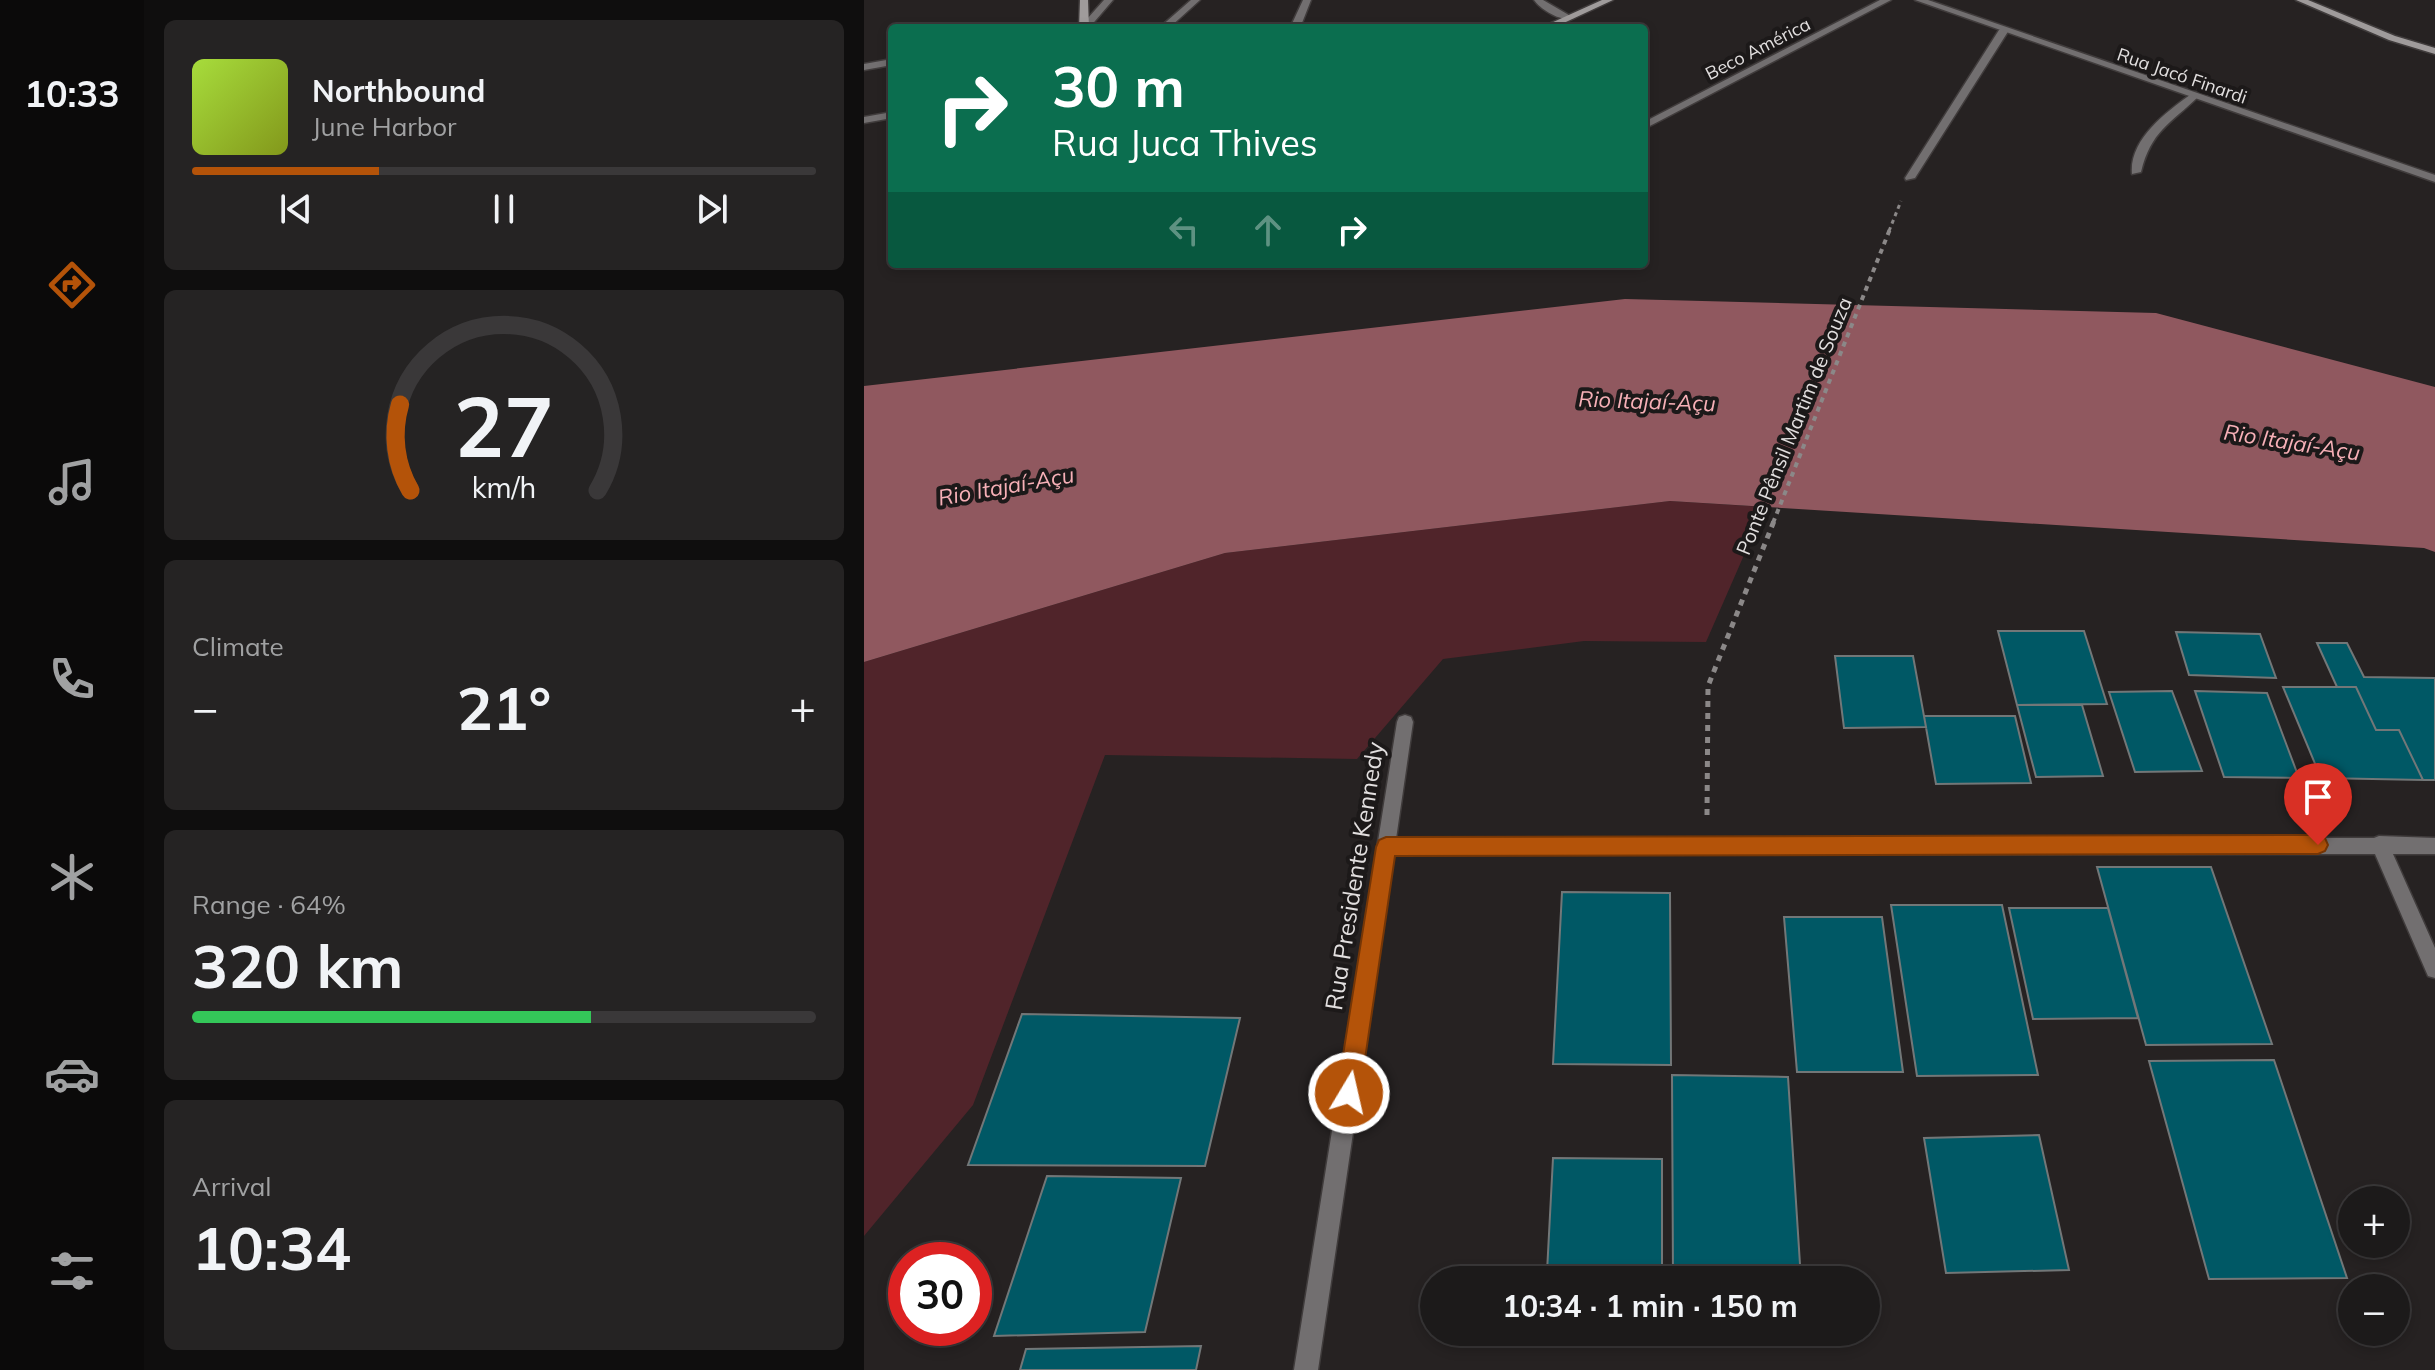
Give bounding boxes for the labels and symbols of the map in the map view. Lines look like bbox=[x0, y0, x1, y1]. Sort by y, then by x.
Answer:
street label: Beco América bbox=[1701, 12, 1814, 85]
street label: Rua Jacó Finardi bbox=[2114, 43, 2250, 109]
street label: Ponte Pênsil Martim de Souza bbox=[1730, 293, 1857, 558]
water label: Rio Itajaí-Açu bbox=[1578, 385, 1716, 417]
water label: Rio Itajaí-Açu bbox=[2222, 417, 2362, 467]
water label: Rio Itajaí-Açu bbox=[936, 460, 1076, 512]
street label: Rua Presidente Kennedy bbox=[1318, 739, 1390, 1012]
pin bbox=[2284, 763, 2352, 845]
position arrow bbox=[1307, 1051, 1391, 1135]
speed limit sign: 30 bbox=[888, 1242, 992, 1346]

